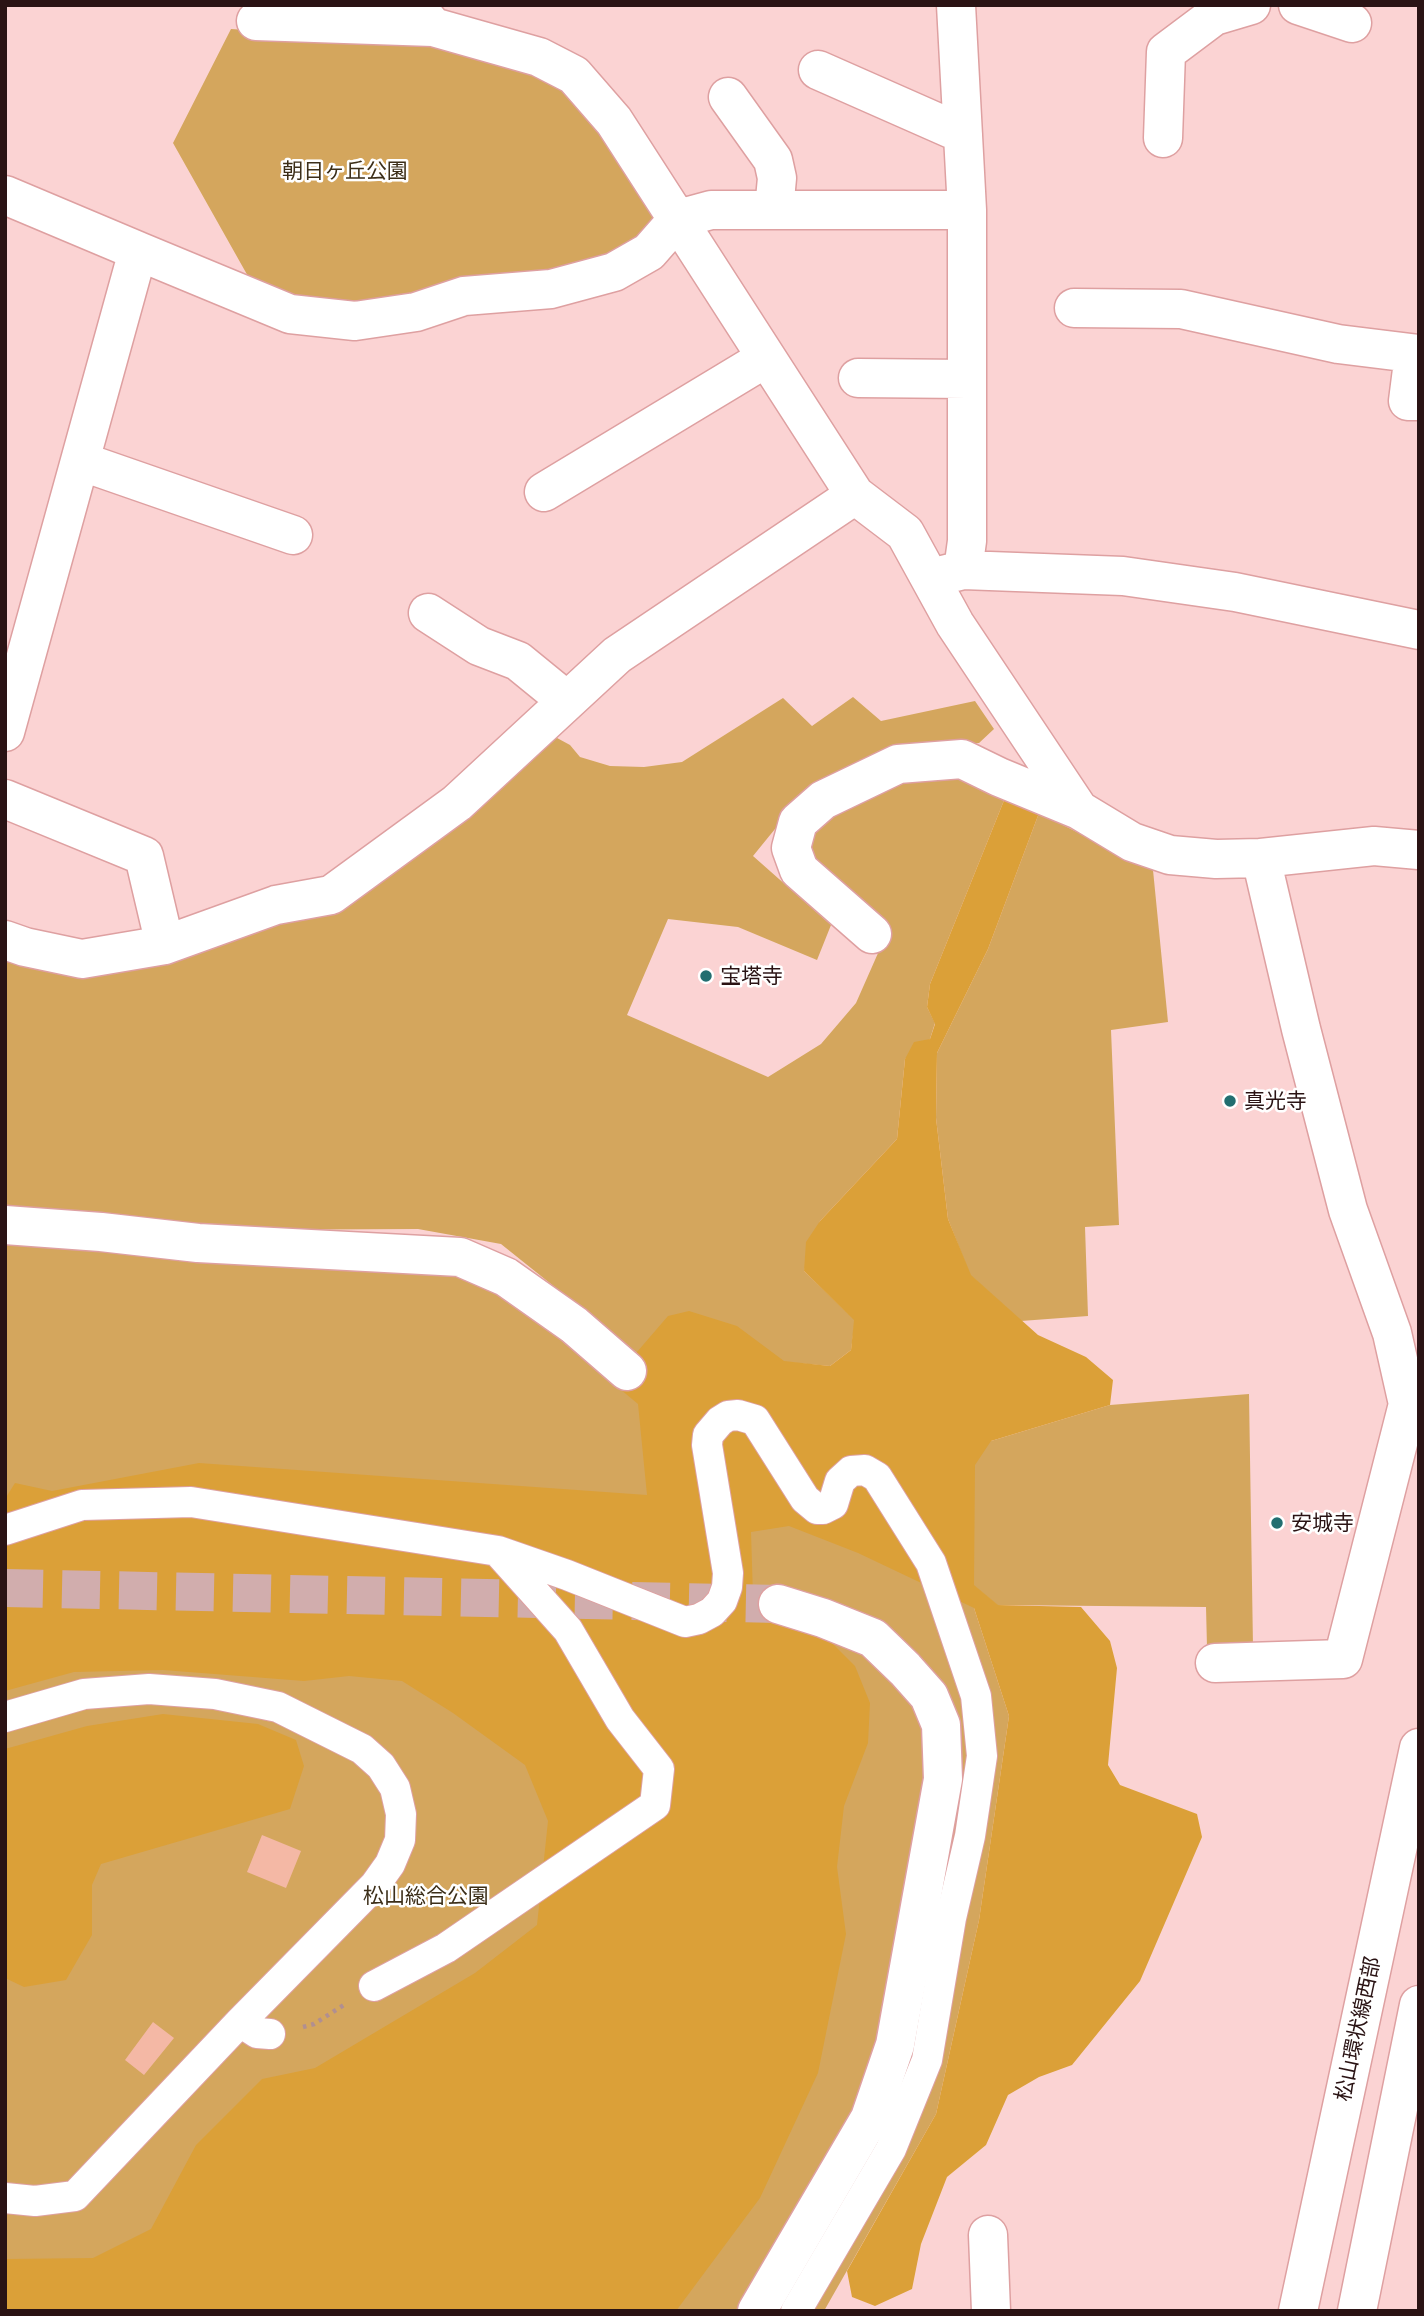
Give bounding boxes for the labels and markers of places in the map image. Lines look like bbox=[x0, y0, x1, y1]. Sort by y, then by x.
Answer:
place label: 宝塔寺 bbox=[720, 963, 783, 989]
marker: 宝塔寺 bbox=[698, 968, 714, 984]
place label: 真光寺 bbox=[1244, 1088, 1307, 1114]
marker: 真光寺 bbox=[1222, 1093, 1238, 1109]
place label: 安城寺 bbox=[1291, 1510, 1354, 1536]
marker: 安城寺 bbox=[1269, 1515, 1285, 1531]

